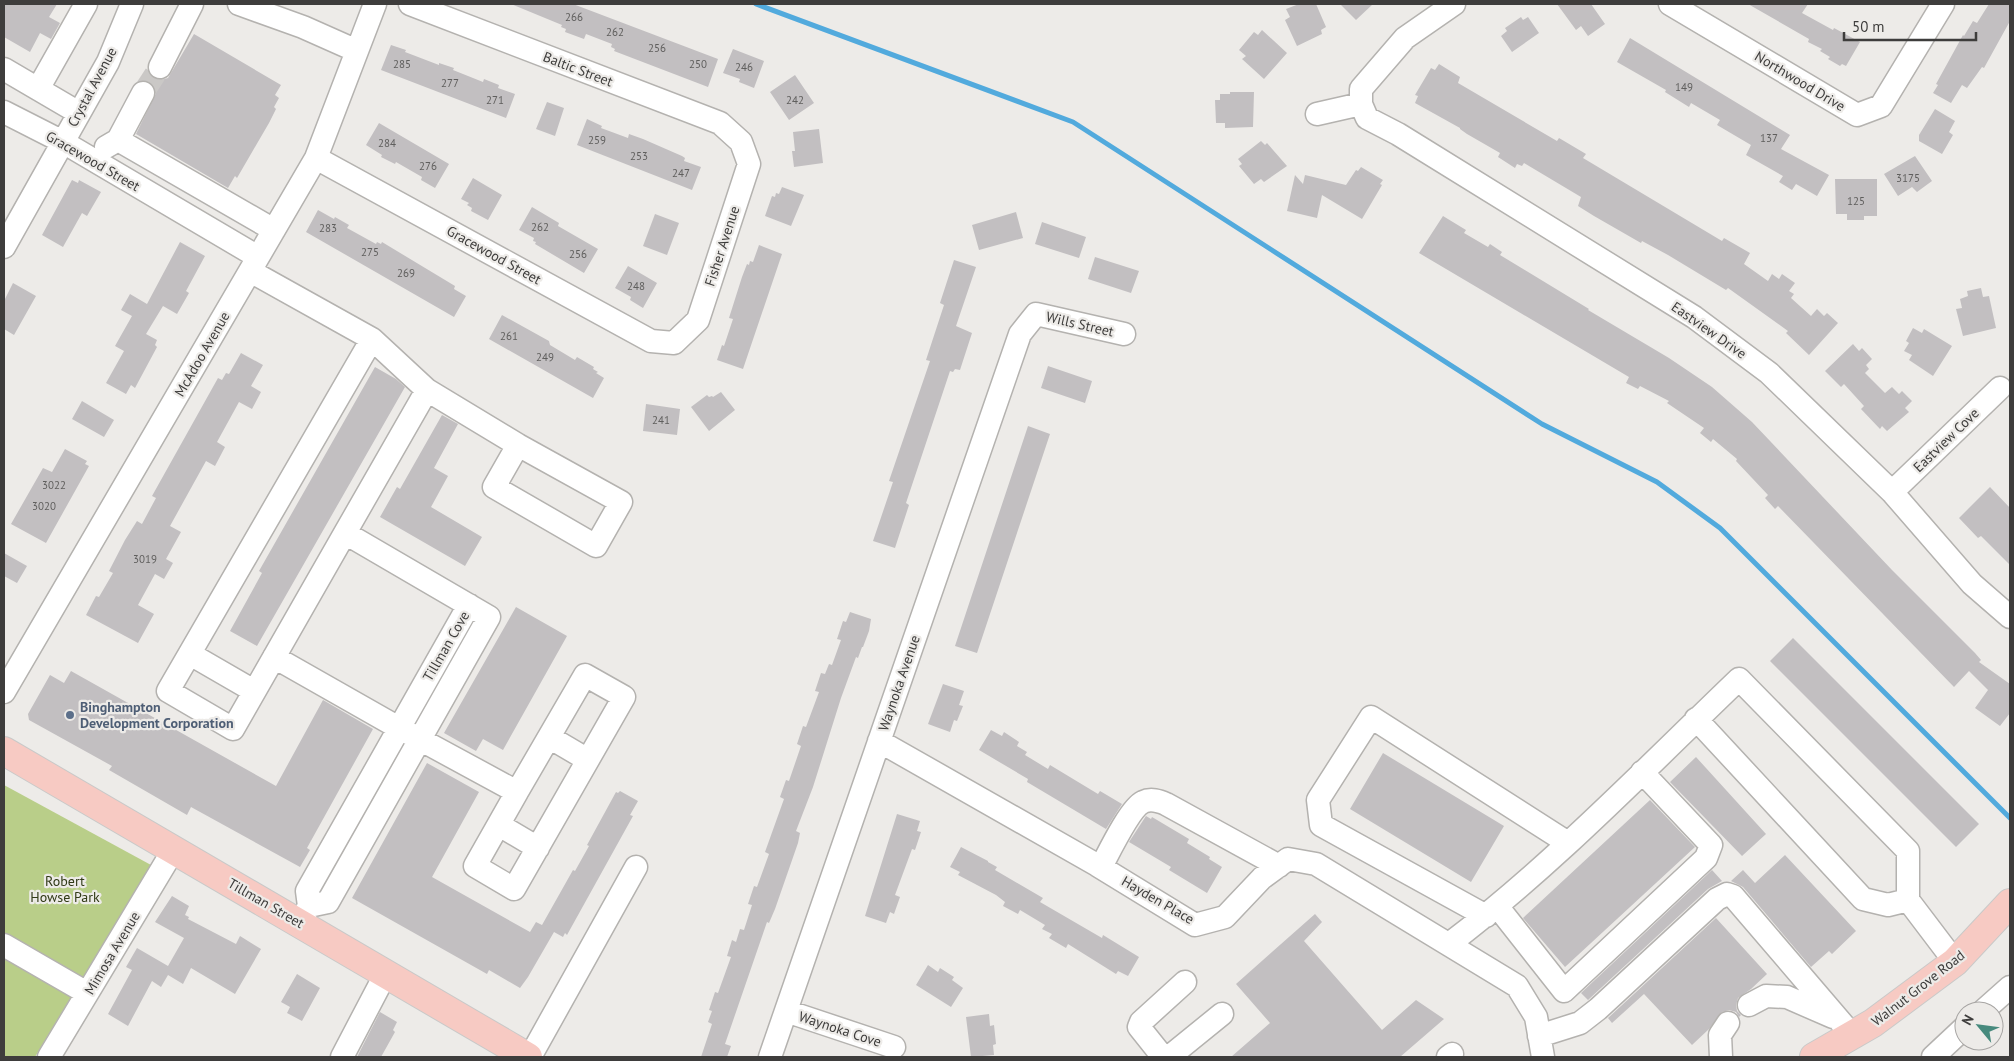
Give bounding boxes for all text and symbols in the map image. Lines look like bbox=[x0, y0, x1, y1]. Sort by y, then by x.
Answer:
house number: 266 bbox=[565, 10, 583, 24]
scale bar bbox=[1844, 10, 1976, 42]
text: 50 m bbox=[1852, 17, 1885, 36]
house number: 262 bbox=[606, 25, 624, 39]
house number: 256 bbox=[648, 41, 666, 55]
street label: Crystal Avenue bbox=[63, 44, 121, 130]
street label: Baltic Street bbox=[541, 47, 616, 91]
street label: Northwood Drive bbox=[1752, 47, 1848, 115]
house number: 285 bbox=[393, 57, 411, 71]
house number: 250 bbox=[689, 57, 707, 71]
house number: 246 bbox=[735, 60, 753, 74]
house number: 277 bbox=[441, 76, 459, 90]
house number: 149 bbox=[1675, 80, 1693, 94]
house number: 271 bbox=[486, 93, 504, 107]
house number: 242 bbox=[786, 93, 804, 107]
street label: Gracewood Street bbox=[43, 127, 143, 195]
house number: 137 bbox=[1760, 131, 1778, 145]
house number: 259 bbox=[588, 133, 606, 147]
house number: 284 bbox=[378, 136, 396, 150]
house number: 253 bbox=[630, 149, 648, 163]
house number: 276 bbox=[419, 159, 437, 173]
house number: 247 bbox=[672, 166, 690, 180]
house number: 3175 bbox=[1896, 171, 1920, 185]
house number: 125 bbox=[1847, 194, 1865, 208]
street label: Fisher Avenue bbox=[701, 204, 743, 288]
house number: 262 bbox=[531, 220, 549, 234]
house number: 283 bbox=[319, 221, 337, 235]
street label: Gracewood Street bbox=[444, 222, 545, 289]
house number: 275 bbox=[361, 245, 379, 259]
house number: 256 bbox=[569, 247, 587, 261]
house number: 269 bbox=[397, 266, 415, 280]
house number: 248 bbox=[627, 279, 645, 293]
street label: Eastview Drive bbox=[1668, 297, 1750, 363]
street label: Wills Street bbox=[1044, 307, 1116, 341]
street label: McAdoo Avenue bbox=[170, 308, 234, 400]
house number: 261 bbox=[500, 329, 518, 343]
house number: 249 bbox=[536, 350, 554, 364]
street label: Eastview Cove bbox=[1909, 404, 1983, 476]
house number: 241 bbox=[652, 413, 670, 427]
house number: 3022 bbox=[42, 478, 66, 492]
house number: 3020 bbox=[32, 499, 56, 513]
house number: 3019 bbox=[133, 552, 157, 566]
street label: Tillman Cove bbox=[419, 608, 473, 684]
street label: Waynoka Avenue bbox=[874, 633, 924, 733]
place label: Binghampton Development Corporation bbox=[80, 698, 234, 732]
marker: Binghampton Development Corporation bbox=[64, 709, 76, 721]
park label: Robert Howse Park bbox=[30, 872, 100, 906]
street label: Hayden Place bbox=[1118, 872, 1198, 928]
street label: Tillman Street bbox=[225, 874, 308, 932]
street label: Mimosa Avenue bbox=[80, 908, 144, 998]
street label: Walnut Grove Road bbox=[1868, 946, 1968, 1030]
north arrow bbox=[1954, 1001, 2004, 1051]
street label: Waynoka Cove bbox=[797, 1007, 883, 1051]
text: N bbox=[1958, 1011, 1978, 1028]

